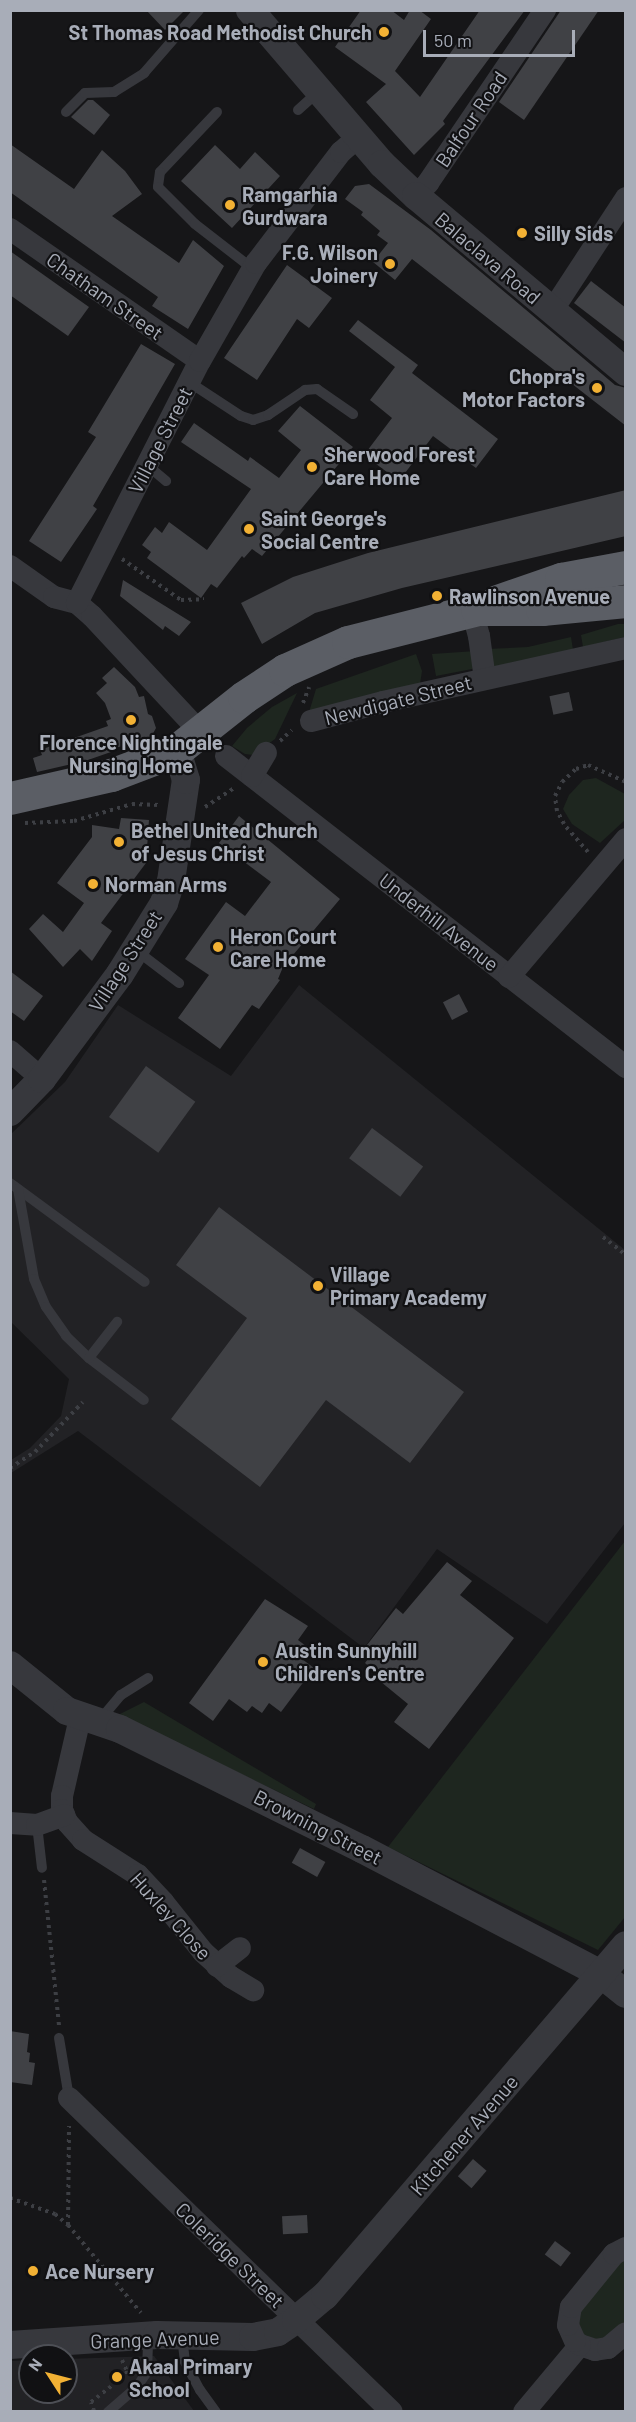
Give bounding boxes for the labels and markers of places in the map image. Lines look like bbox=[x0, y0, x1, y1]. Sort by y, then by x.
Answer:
place label: St Thomas Road Methodist Church bbox=[69, 20, 372, 44]
marker: St Thomas Road Methodist Church bbox=[377, 25, 391, 39]
place label: Ramgarhia Gurdwara bbox=[242, 182, 337, 229]
marker: Ramgarhia Gurdwara bbox=[223, 198, 237, 212]
place label: Silly Sids bbox=[534, 221, 613, 245]
marker: Silly Sids bbox=[515, 226, 529, 240]
place label: F.G. Wilson Joinery bbox=[282, 240, 378, 287]
marker: F.G. Wilson Joinery bbox=[383, 257, 397, 271]
place label: Chopra's Motor Factors bbox=[462, 365, 585, 412]
marker: Chopra's Motor Factors bbox=[590, 381, 604, 395]
place label: Sherwood Forest Care Home bbox=[324, 443, 475, 490]
marker: Sherwood Forest Care Home bbox=[305, 460, 319, 474]
place label: Saint George's Social Centre bbox=[261, 506, 387, 553]
marker: Saint George's Social Centre bbox=[242, 522, 256, 536]
place label: Rawlinson Avenue bbox=[449, 584, 610, 608]
marker: Rawlinson Avenue bbox=[430, 589, 444, 603]
marker: Florence Nightingale Nursing Home bbox=[124, 713, 138, 727]
place label: Florence Nightingale Nursing Home bbox=[39, 730, 223, 777]
place label: Bethel United Church of Jesus Christ bbox=[131, 819, 318, 866]
marker: Bethel United Church of Jesus Christ bbox=[112, 835, 126, 849]
place label: Norman Arms bbox=[105, 872, 227, 896]
marker: Norman Arms bbox=[86, 877, 100, 891]
place label: Heron Court Care Home bbox=[230, 924, 337, 971]
marker: Heron Court Care Home bbox=[211, 940, 225, 954]
place label: Village Primary Academy bbox=[330, 1262, 487, 1309]
marker: Village Primary Academy bbox=[311, 1279, 325, 1293]
place label: Austin Sunnyhill Children's Centre bbox=[275, 1638, 425, 1685]
marker: Austin Sunnyhill Children's Centre bbox=[256, 1655, 270, 1669]
place label: Ace Nursery bbox=[45, 2259, 154, 2283]
marker: Ace Nursery bbox=[26, 2264, 40, 2278]
place label: Akaal Primary School bbox=[129, 2354, 253, 2401]
marker: Akaal Primary School bbox=[110, 2370, 124, 2384]

